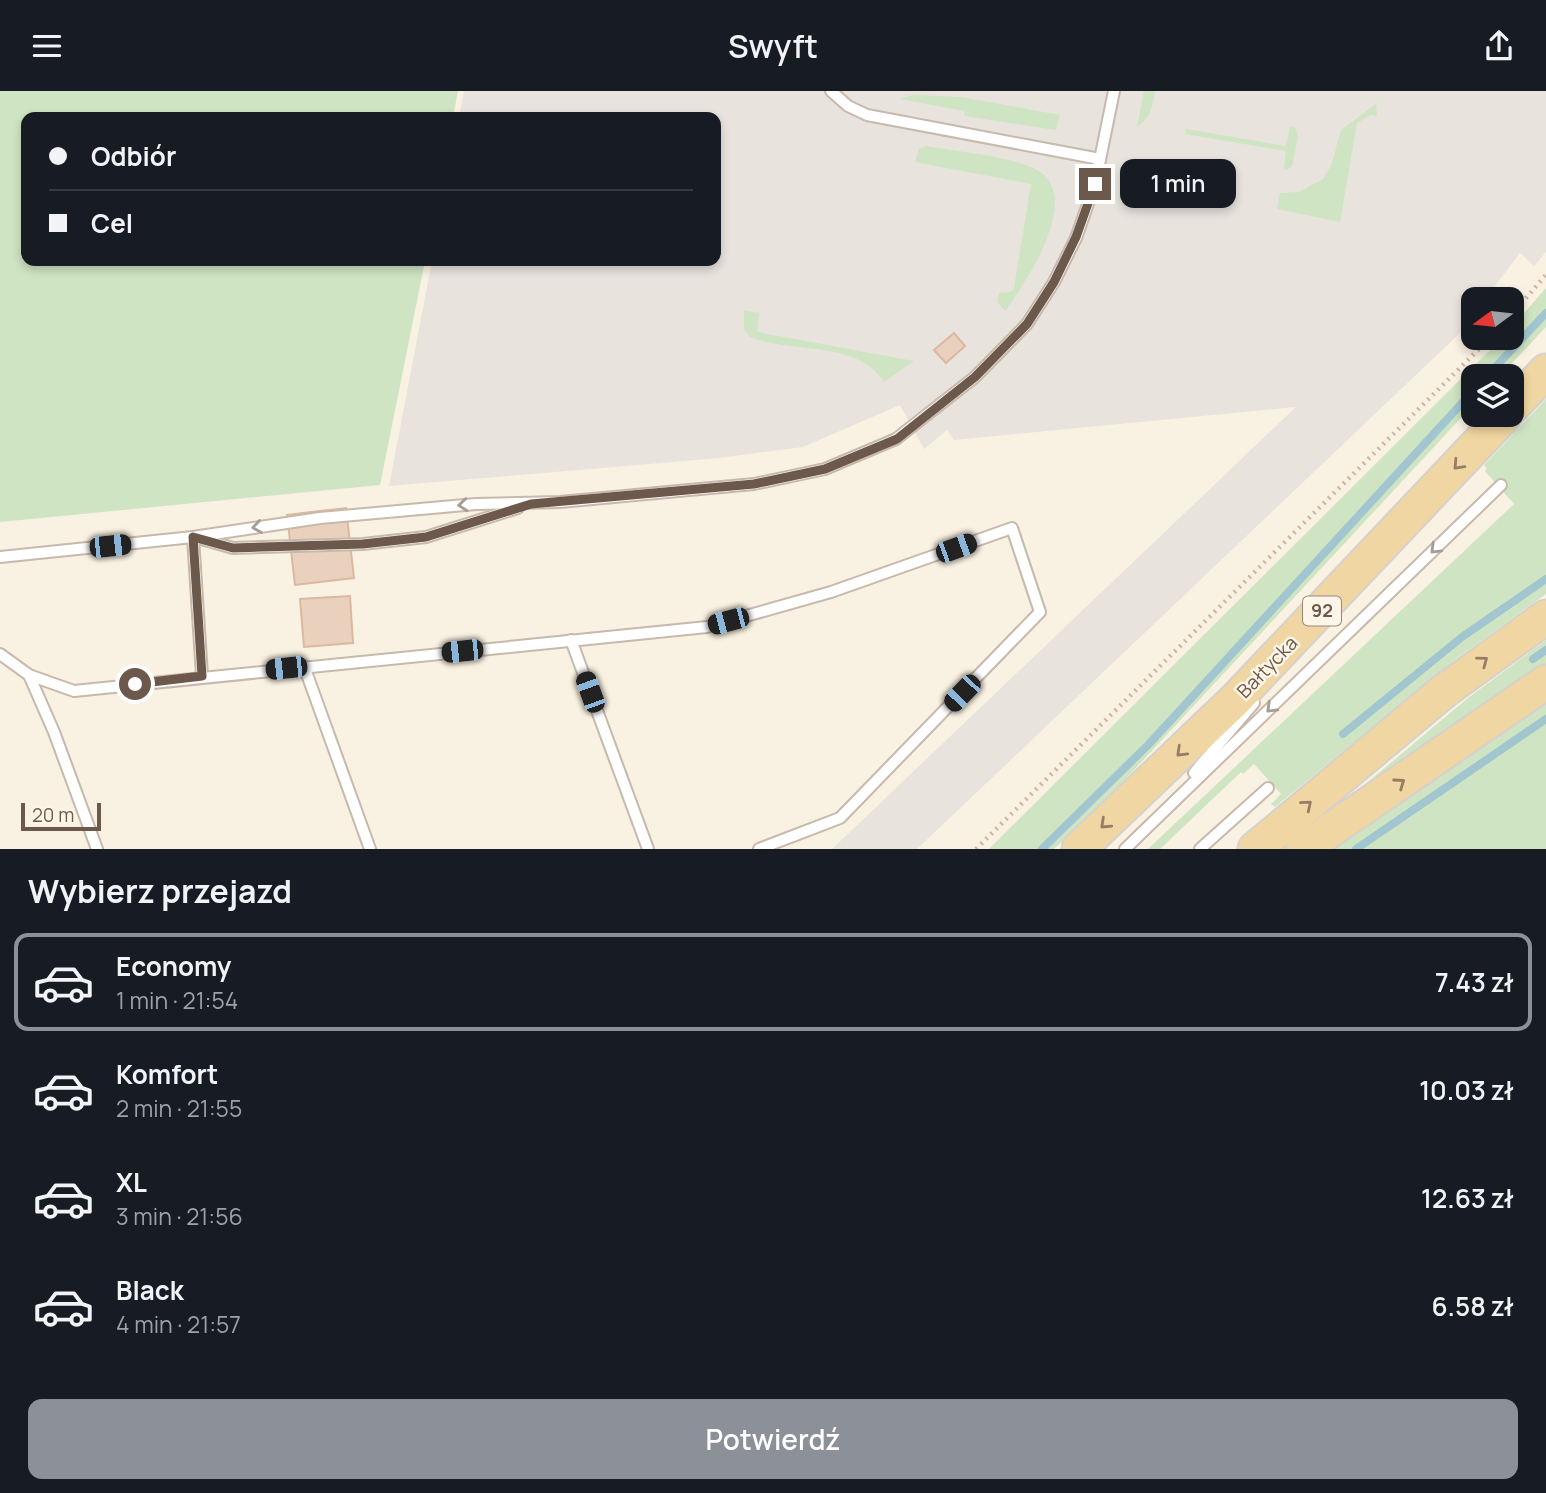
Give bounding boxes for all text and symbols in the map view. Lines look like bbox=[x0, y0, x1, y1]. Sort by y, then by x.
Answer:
text: Swyft bbox=[728, 24, 818, 68]
icon: menu bbox=[28, 27, 66, 65]
icon: share bbox=[1480, 27, 1518, 65]
text: Odbiór bbox=[91, 138, 176, 174]
callout: 1 min bbox=[1120, 159, 1235, 209]
text: 1 min bbox=[1151, 167, 1205, 199]
route end bbox=[1079, 168, 1111, 200]
text: Cel bbox=[91, 205, 133, 241]
north arrow bbox=[1461, 287, 1524, 350]
map controls bbox=[1461, 287, 1524, 427]
button: layers bbox=[1461, 364, 1524, 427]
one-way arrow bbox=[1454, 457, 1467, 470]
one-way arrow bbox=[457, 497, 468, 512]
one-way arrow bbox=[251, 520, 262, 535]
car bbox=[933, 531, 980, 565]
car bbox=[89, 533, 132, 559]
one-way arrow bbox=[1430, 541, 1443, 554]
road number: 92 bbox=[1303, 597, 1341, 625]
car bbox=[705, 605, 752, 637]
street label: Bałtycka bbox=[1231, 630, 1303, 704]
car bbox=[441, 638, 484, 664]
car bbox=[265, 655, 308, 681]
one-way arrow bbox=[1475, 656, 1488, 669]
route start bbox=[119, 668, 151, 700]
car bbox=[573, 669, 608, 715]
car bbox=[940, 671, 985, 715]
one-way arrow bbox=[1266, 699, 1279, 712]
one-way arrow bbox=[1176, 743, 1189, 756]
one-way arrow bbox=[1392, 779, 1405, 791]
scale bar bbox=[21, 800, 102, 832]
one-way arrow bbox=[1299, 801, 1312, 813]
text: 20 m bbox=[32, 802, 74, 828]
one-way arrow bbox=[1100, 816, 1113, 829]
text: Wybierz przejazd bbox=[28, 869, 292, 913]
text: Economy bbox=[116, 948, 231, 984]
icon: car bbox=[32, 951, 95, 1014]
text: 7.43 zł bbox=[1435, 964, 1514, 1000]
text: 1 min · 21:54 bbox=[116, 984, 238, 1016]
text: Komfort bbox=[116, 1056, 218, 1092]
icon: car bbox=[32, 1059, 95, 1122]
text: 10.03 zł bbox=[1419, 1072, 1514, 1108]
text: 2 min · 21:55 bbox=[116, 1092, 242, 1124]
text: XL bbox=[116, 1164, 147, 1200]
icon: car bbox=[32, 1167, 95, 1230]
text: 12.63 zł bbox=[1421, 1180, 1514, 1216]
text: 3 min · 21:56 bbox=[116, 1200, 243, 1232]
text: Black bbox=[116, 1272, 184, 1308]
icon: car bbox=[32, 1275, 95, 1338]
text: 6.58 zł bbox=[1431, 1288, 1514, 1324]
text: 4 min · 21:57 bbox=[116, 1308, 241, 1340]
button: Potwierdź bbox=[28, 1399, 1518, 1479]

